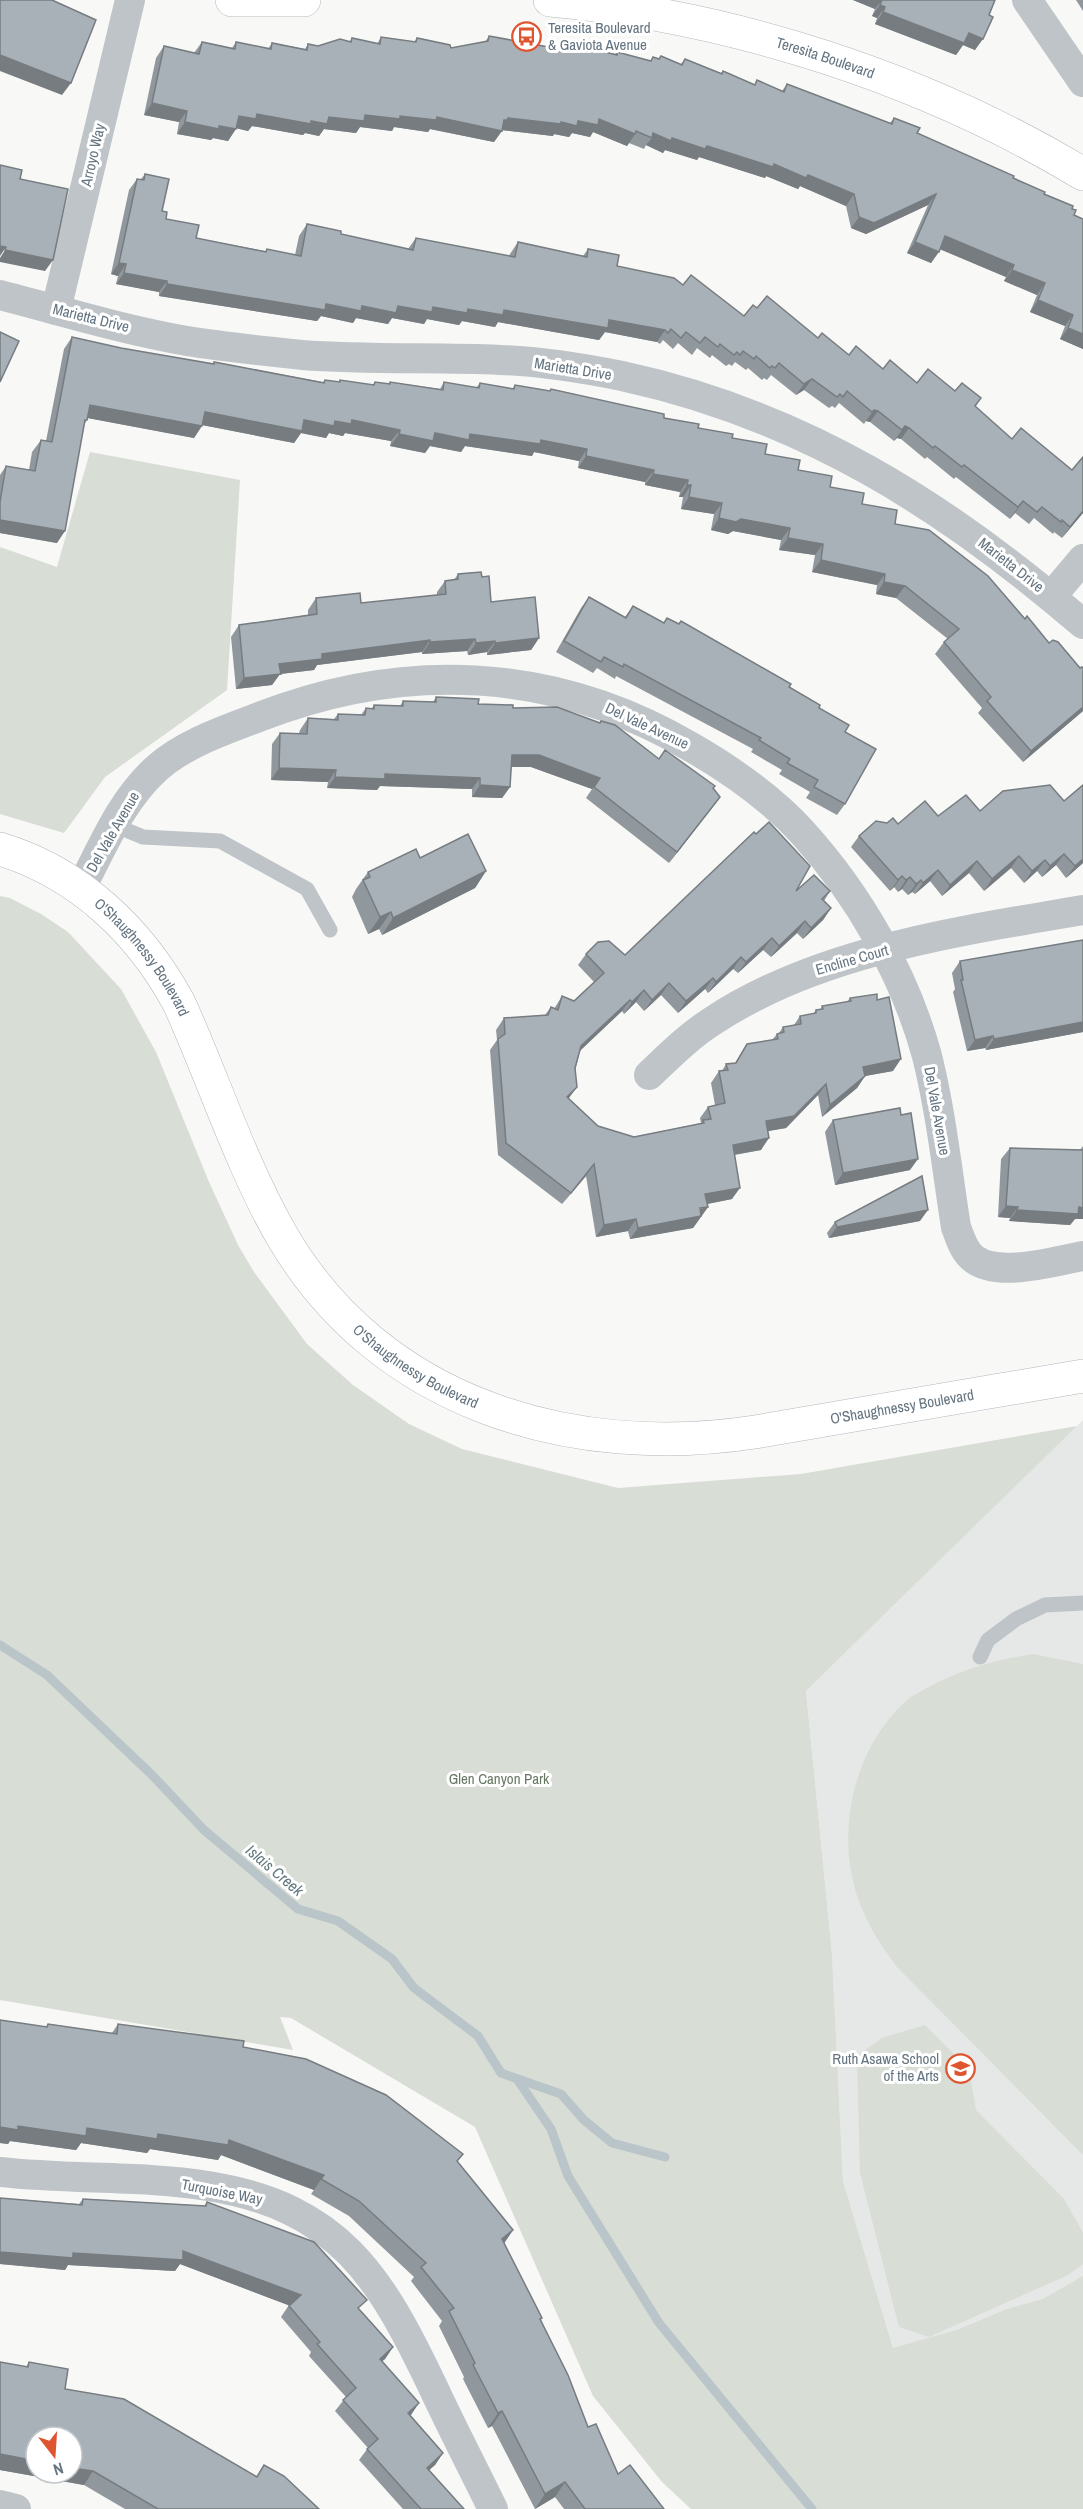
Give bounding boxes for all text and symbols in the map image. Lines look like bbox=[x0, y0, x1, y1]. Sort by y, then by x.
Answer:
place label: Teresita Boulevard & Gaviota Avenue bbox=[548, 17, 651, 55]
bus stop icon: Teresita Boulevard & Gaviota Avenue bbox=[511, 21, 543, 53]
street label: Teresita Boulevard bbox=[774, 32, 878, 83]
street label: Arroyo Way bbox=[75, 121, 110, 189]
street label: Marietta Drive bbox=[51, 298, 132, 337]
street label: Marietta Drive bbox=[533, 352, 613, 385]
street label: Marietta Drive bbox=[974, 532, 1049, 597]
street label: Del Vale Avenue bbox=[602, 697, 692, 754]
street label: Del Vale Avenue bbox=[81, 787, 144, 876]
street label: O'Shaughnessy Boulevard bbox=[90, 893, 195, 1019]
street label: Encline Court bbox=[813, 939, 891, 980]
street label: Del Vale Avenue bbox=[919, 1065, 956, 1157]
street label: O'Shaughnessy Boulevard bbox=[348, 1319, 482, 1413]
street label: O'Shaughnessy Boulevard bbox=[828, 1384, 975, 1429]
park label: Glen Canyon Park bbox=[449, 1768, 550, 1789]
water label: Islais Creek bbox=[241, 1839, 309, 1901]
place label: Ruth Asawa School of the Arts bbox=[832, 2048, 939, 2086]
school or university icon: Ruth Asawa School of the Arts bbox=[944, 2052, 976, 2084]
street label: Turquoise Way bbox=[180, 2173, 265, 2210]
north arrow bbox=[24, 2425, 84, 2485]
text: N bbox=[51, 2457, 66, 2481]

